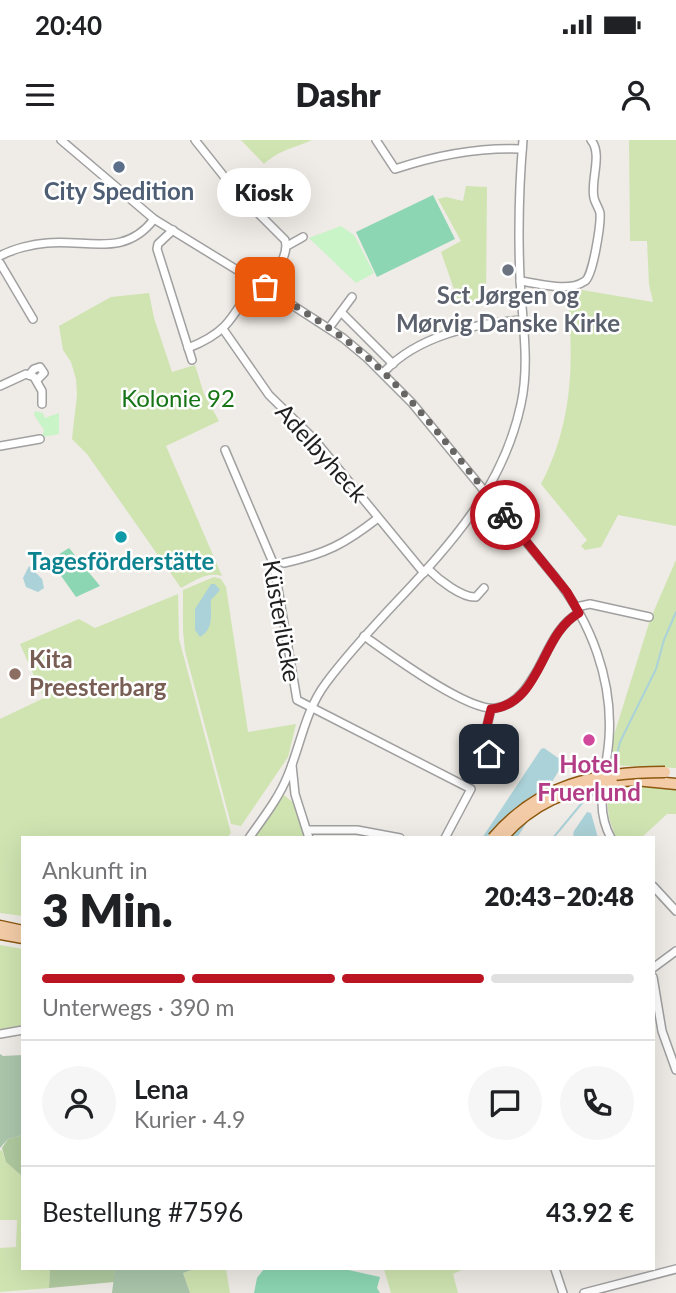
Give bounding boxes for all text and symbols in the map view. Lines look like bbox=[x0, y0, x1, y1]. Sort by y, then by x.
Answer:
text: 20:40 bbox=[35, 9, 102, 41]
text: Dashr bbox=[295, 75, 381, 114]
icon: menu bbox=[21, 76, 59, 114]
icon: person bbox=[617, 76, 655, 114]
marker: City Spedition bbox=[111, 159, 127, 175]
callout: Kiosk bbox=[218, 168, 312, 217]
place label: City Spedition bbox=[44, 176, 194, 205]
text: Kiosk bbox=[235, 178, 293, 206]
pin bbox=[235, 257, 295, 317]
marker: Sct Jørgen og Mørvig Danske Kirke bbox=[500, 262, 516, 278]
icon: bag bbox=[246, 268, 284, 306]
place label: Sct Jørgen og Mørvig Danske Kirke bbox=[396, 280, 620, 337]
park label: Kolonie 92 bbox=[121, 383, 235, 412]
street label: Adelbyheck bbox=[270, 397, 375, 508]
courier bbox=[470, 480, 540, 550]
icon: bike bbox=[486, 496, 524, 534]
marker: Tagesförderstätte bbox=[113, 529, 129, 545]
place label: Tagesförderstätte bbox=[28, 546, 215, 575]
street label: Küsterlücke bbox=[257, 557, 307, 684]
place label: Kita Preesterbarg bbox=[29, 644, 167, 701]
marker: Kita Preesterbarg bbox=[7, 666, 23, 682]
pin bbox=[459, 724, 519, 784]
marker: Hotel Fruerlund bbox=[581, 732, 597, 748]
icon: home bbox=[470, 735, 508, 773]
place label: Hotel Fruerlund bbox=[537, 749, 641, 806]
text: Ankunft in bbox=[42, 856, 148, 884]
text: 20:43–20:48 bbox=[484, 880, 634, 912]
text: 3 Min. bbox=[42, 882, 173, 937]
text: Unterwegs · 390 m bbox=[42, 993, 235, 1021]
button: person bbox=[42, 1066, 116, 1140]
button: chat bbox=[468, 1066, 542, 1140]
button: phone bbox=[560, 1066, 634, 1140]
text: Lena bbox=[134, 1073, 189, 1105]
text: Kurier · 4.9 bbox=[134, 1105, 245, 1133]
text: Bestellung #7596 bbox=[42, 1196, 243, 1228]
text: 43.92 € bbox=[546, 1196, 634, 1228]

